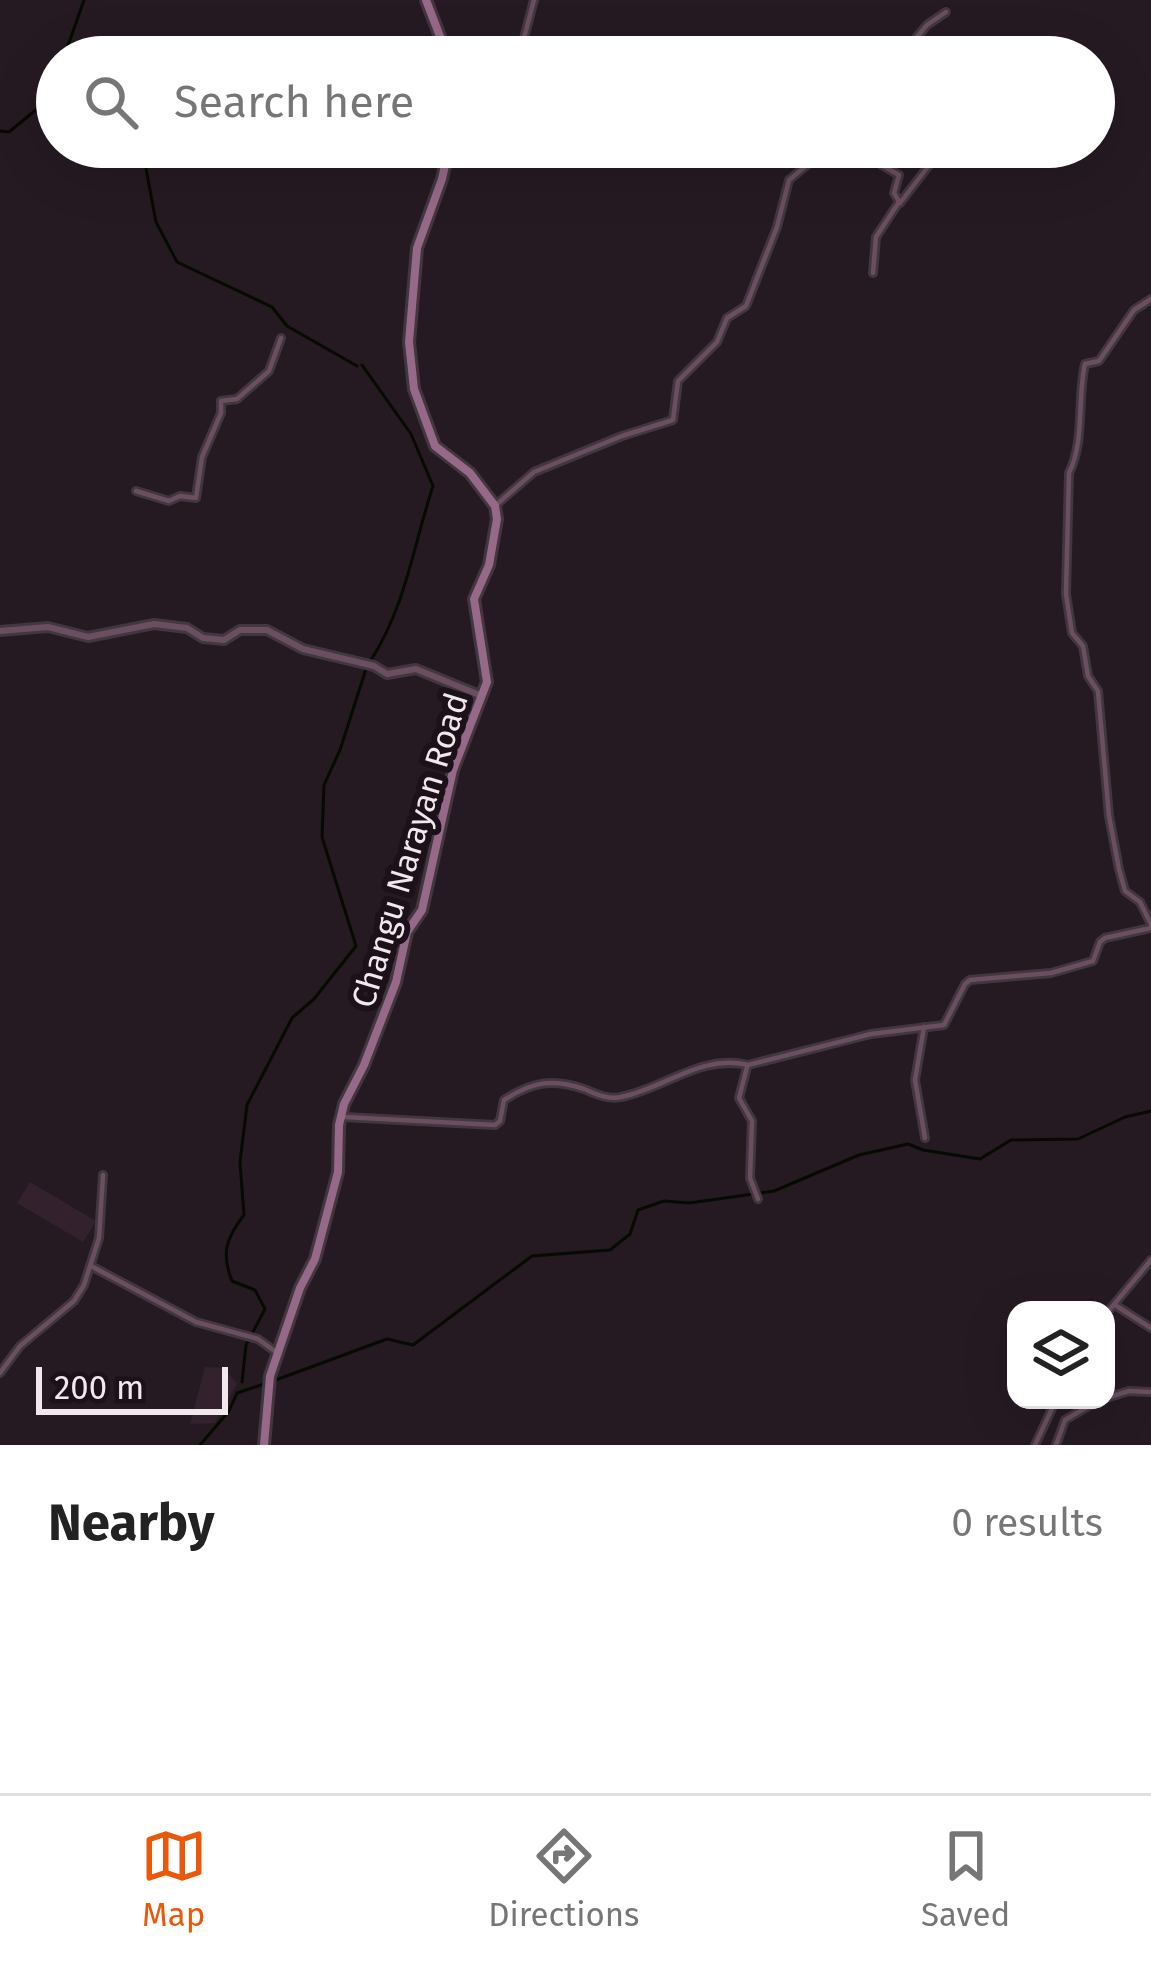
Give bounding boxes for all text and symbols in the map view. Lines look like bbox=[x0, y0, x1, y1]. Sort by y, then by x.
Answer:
search box bbox=[36, 36, 1115, 168]
icon: search bbox=[78, 69, 144, 135]
text: Search here bbox=[174, 75, 414, 129]
street label: Changu Narayan Road bbox=[343, 688, 477, 1012]
map controls bbox=[1007, 1301, 1115, 1409]
button: layers bbox=[1007, 1301, 1115, 1409]
scale bar bbox=[36, 1361, 228, 1414]
text: 200 m bbox=[54, 1368, 144, 1408]
text: Nearby bbox=[48, 1492, 214, 1554]
text: 0 results bbox=[951, 1500, 1103, 1546]
tab: Map bbox=[141, 1823, 207, 1935]
tab: Directions bbox=[488, 1823, 640, 1935]
tab: Saved bbox=[921, 1823, 1010, 1935]

